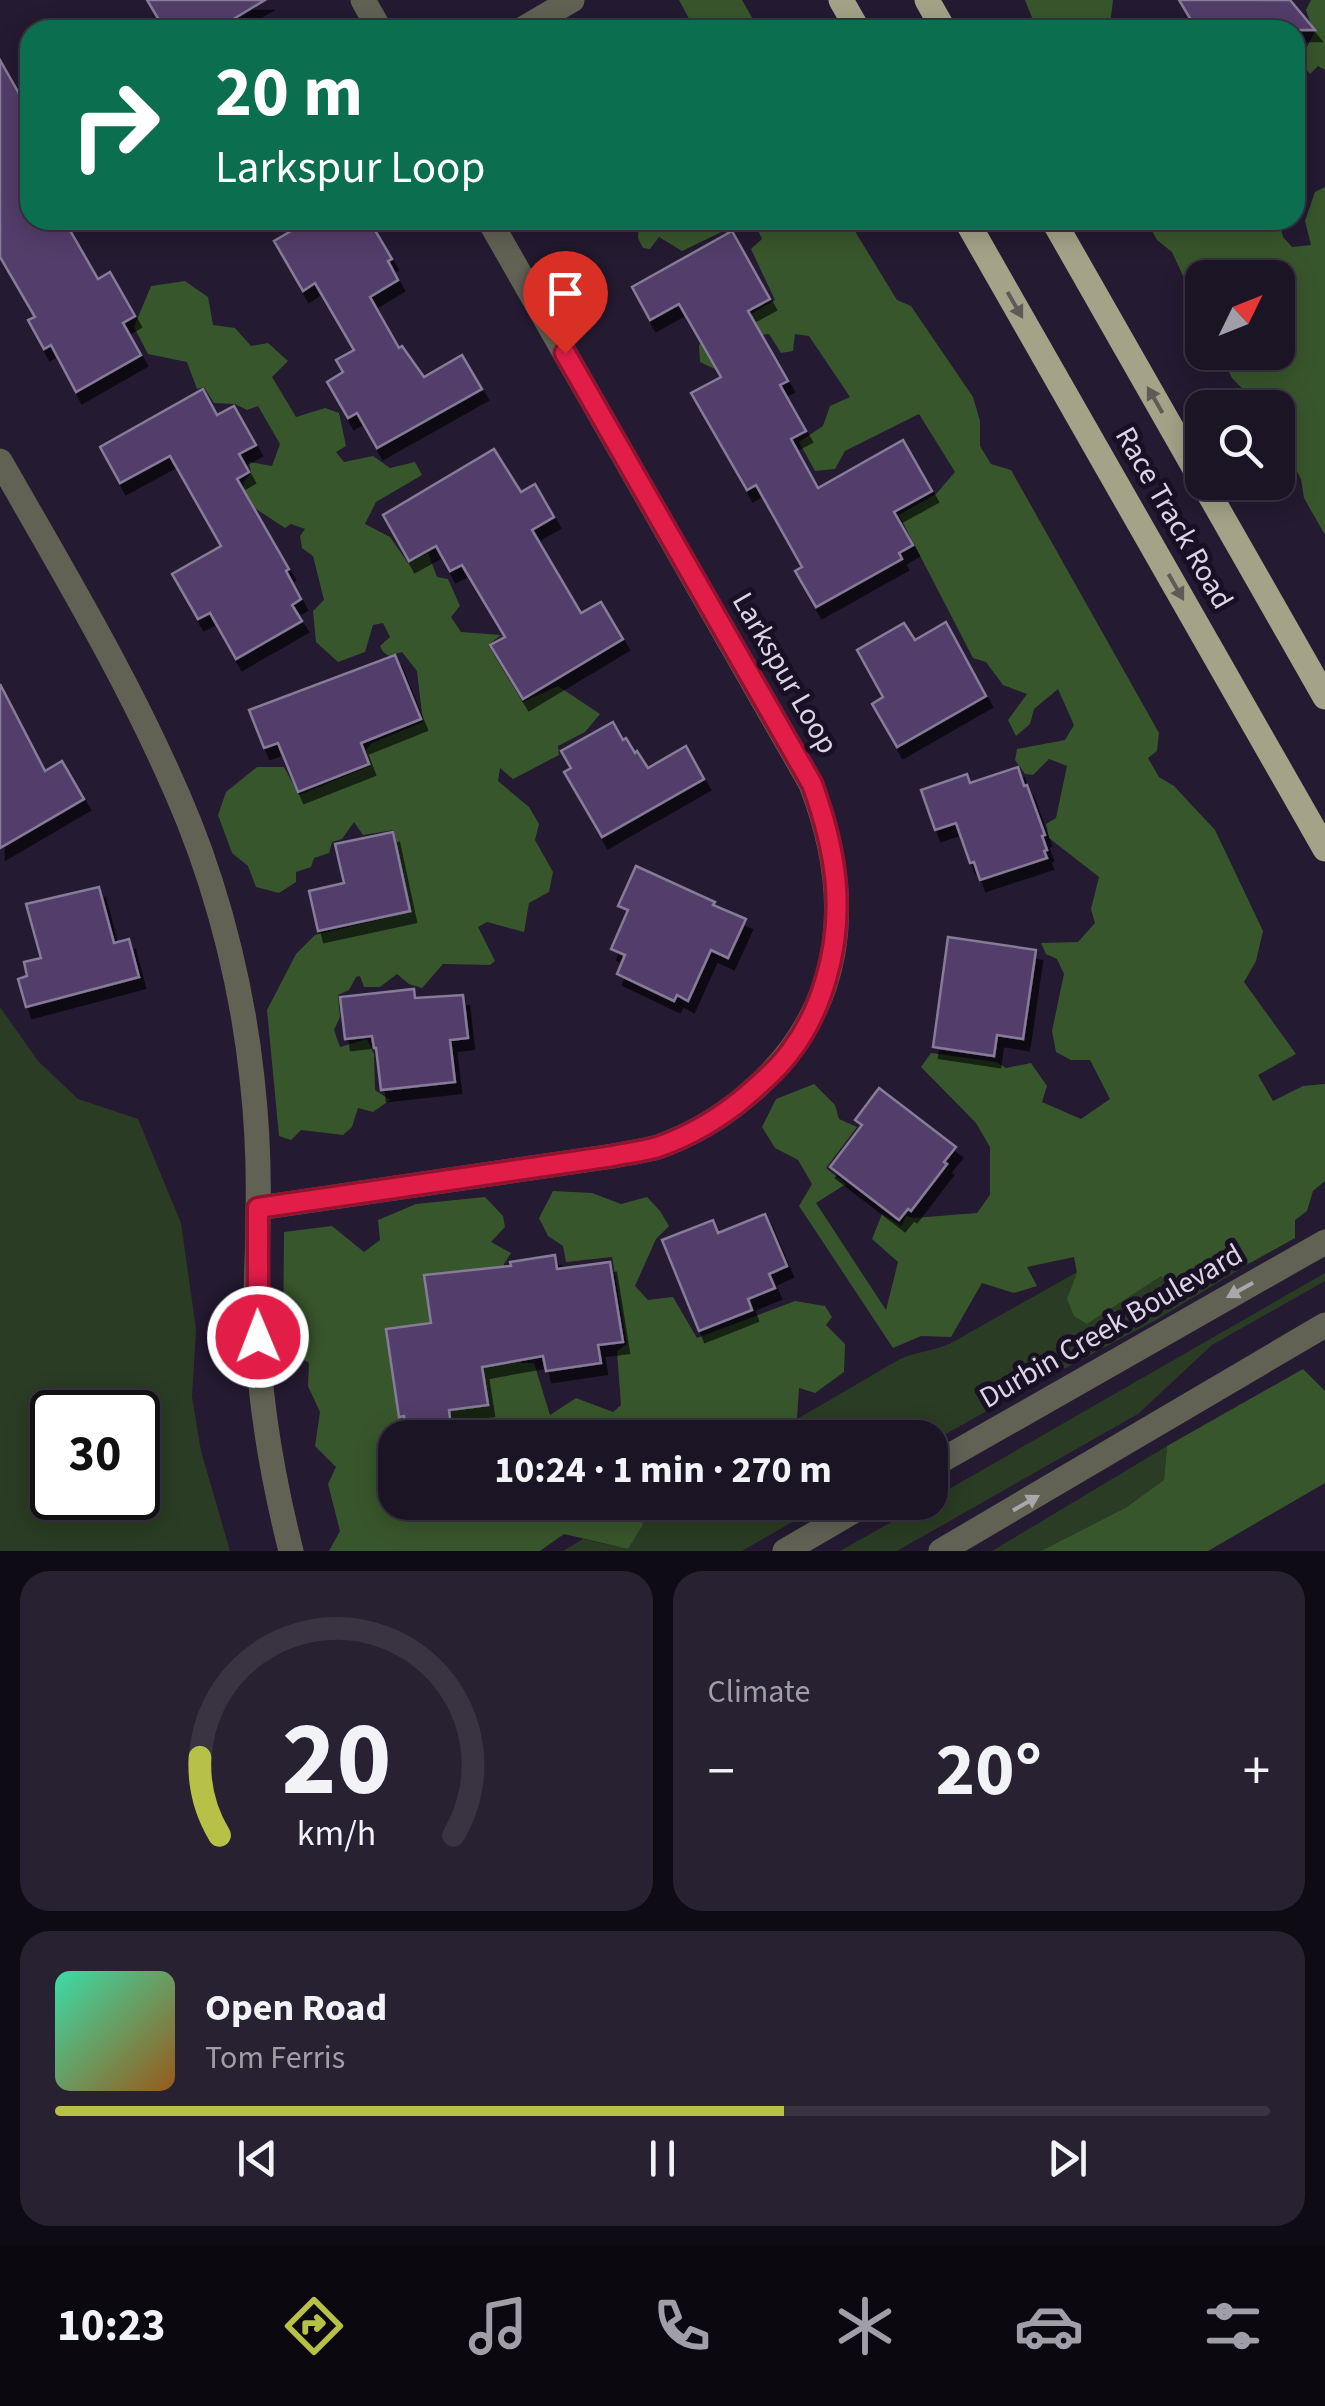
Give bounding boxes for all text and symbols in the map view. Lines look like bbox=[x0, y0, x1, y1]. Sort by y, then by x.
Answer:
text: 20 m bbox=[215, 43, 363, 143]
icon: right bbox=[50, 60, 180, 190]
text: Larkspur Loop bbox=[215, 136, 485, 200]
pin bbox=[523, 251, 608, 354]
north arrow bbox=[1185, 260, 1295, 370]
map controls bbox=[1185, 260, 1295, 500]
icon: arrive bbox=[538, 266, 593, 321]
one-way arrow bbox=[1006, 290, 1023, 319]
one-way arrow bbox=[1147, 385, 1164, 414]
button: search bbox=[1185, 390, 1295, 500]
street label: Race Track Road bbox=[1104, 419, 1244, 617]
one-way arrow bbox=[1166, 573, 1184, 601]
street label: Larkspur Loop bbox=[721, 584, 849, 762]
street label: Durbin Creek Boulevard bbox=[971, 1233, 1251, 1419]
one-way arrow bbox=[1226, 1281, 1254, 1299]
position arrow bbox=[206, 1285, 310, 1389]
speed limit sign: 30 bbox=[30, 1390, 160, 1520]
text: 10:24 · 1 min · 270 m bbox=[494, 1443, 832, 1497]
one-way arrow bbox=[1012, 1494, 1040, 1512]
text: Climate bbox=[708, 1669, 810, 1715]
text: 20 bbox=[281, 1687, 391, 1835]
text: 20° bbox=[935, 1717, 1042, 1824]
text: − bbox=[708, 1733, 735, 1811]
text: + bbox=[1243, 1733, 1270, 1811]
text: km/h bbox=[297, 1808, 376, 1859]
text: Open Road bbox=[205, 1981, 387, 2035]
text: Tom Ferris bbox=[205, 2035, 345, 2081]
icon: previous bbox=[230, 2131, 285, 2186]
icon: pause bbox=[635, 2131, 690, 2186]
icon: next bbox=[1040, 2131, 1095, 2186]
icon: directions bbox=[279, 2291, 349, 2361]
icon: music bbox=[463, 2291, 533, 2361]
icon: phone bbox=[647, 2291, 717, 2361]
icon: climate bbox=[830, 2291, 900, 2361]
icon: car bbox=[1014, 2291, 1084, 2361]
icon: filters bbox=[1198, 2291, 1268, 2361]
text: 10:23 bbox=[57, 2294, 165, 2358]

